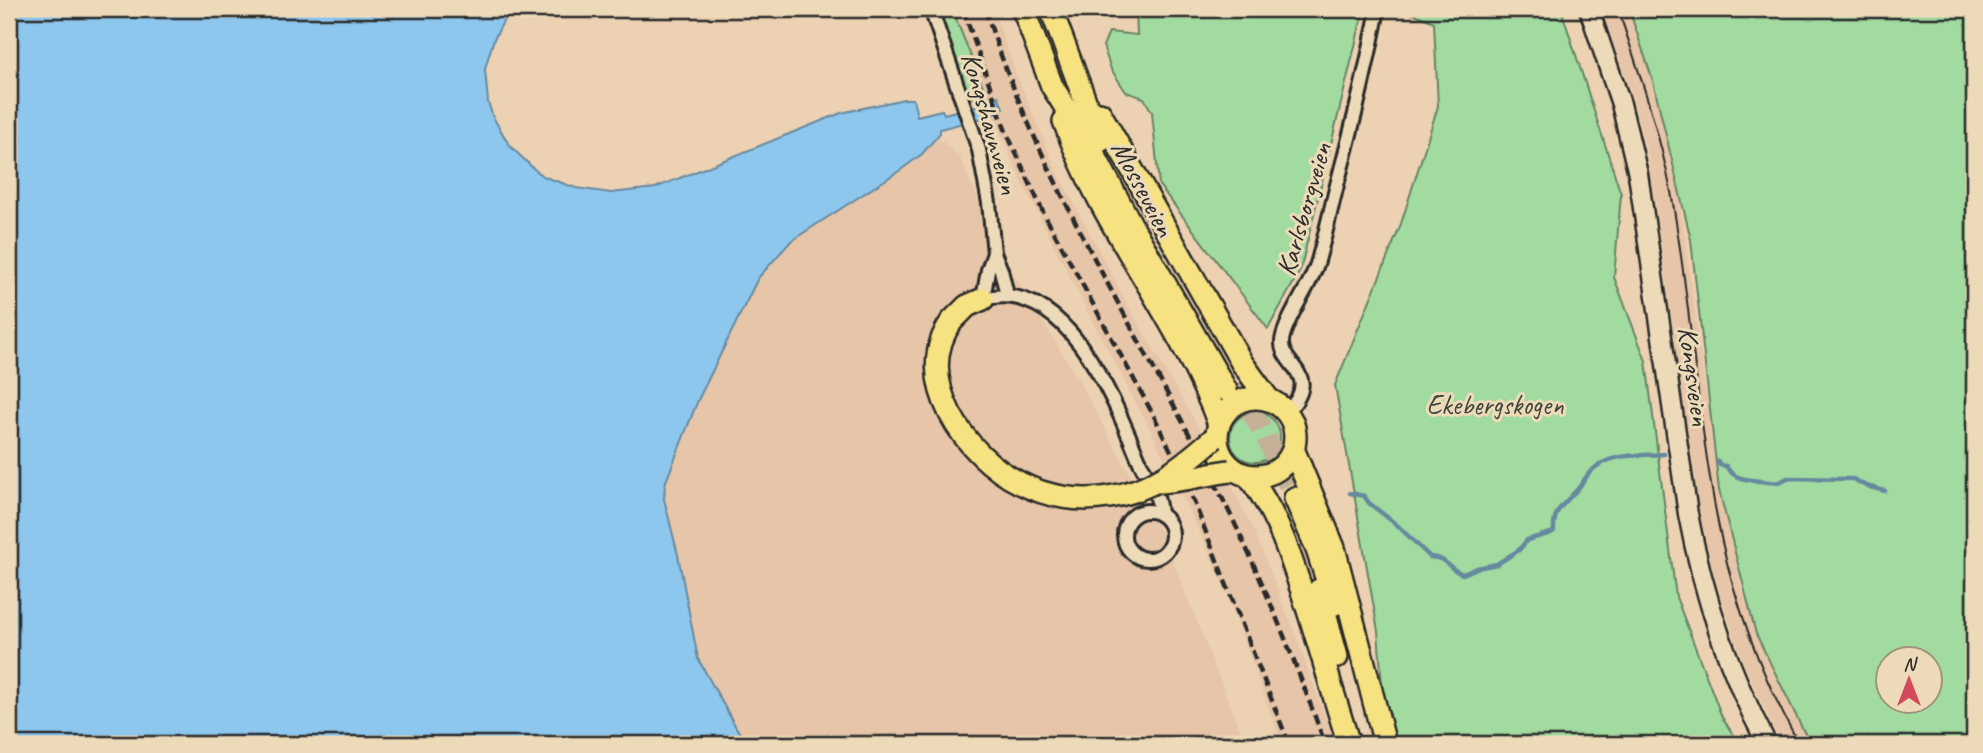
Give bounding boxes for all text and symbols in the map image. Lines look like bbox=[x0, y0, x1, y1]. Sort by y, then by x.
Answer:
street label: Kongshavnveien bbox=[954, 48, 1028, 198]
street label: Mosseveien bbox=[1104, 134, 1184, 243]
street label: Karlsborgveien bbox=[1268, 138, 1339, 280]
street label: Kongsveien bbox=[1670, 324, 1719, 428]
park label: Ekebergskogen bbox=[1426, 387, 1564, 422]
north arrow bbox=[1874, 644, 1944, 714]
text: N bbox=[1903, 652, 1918, 676]

